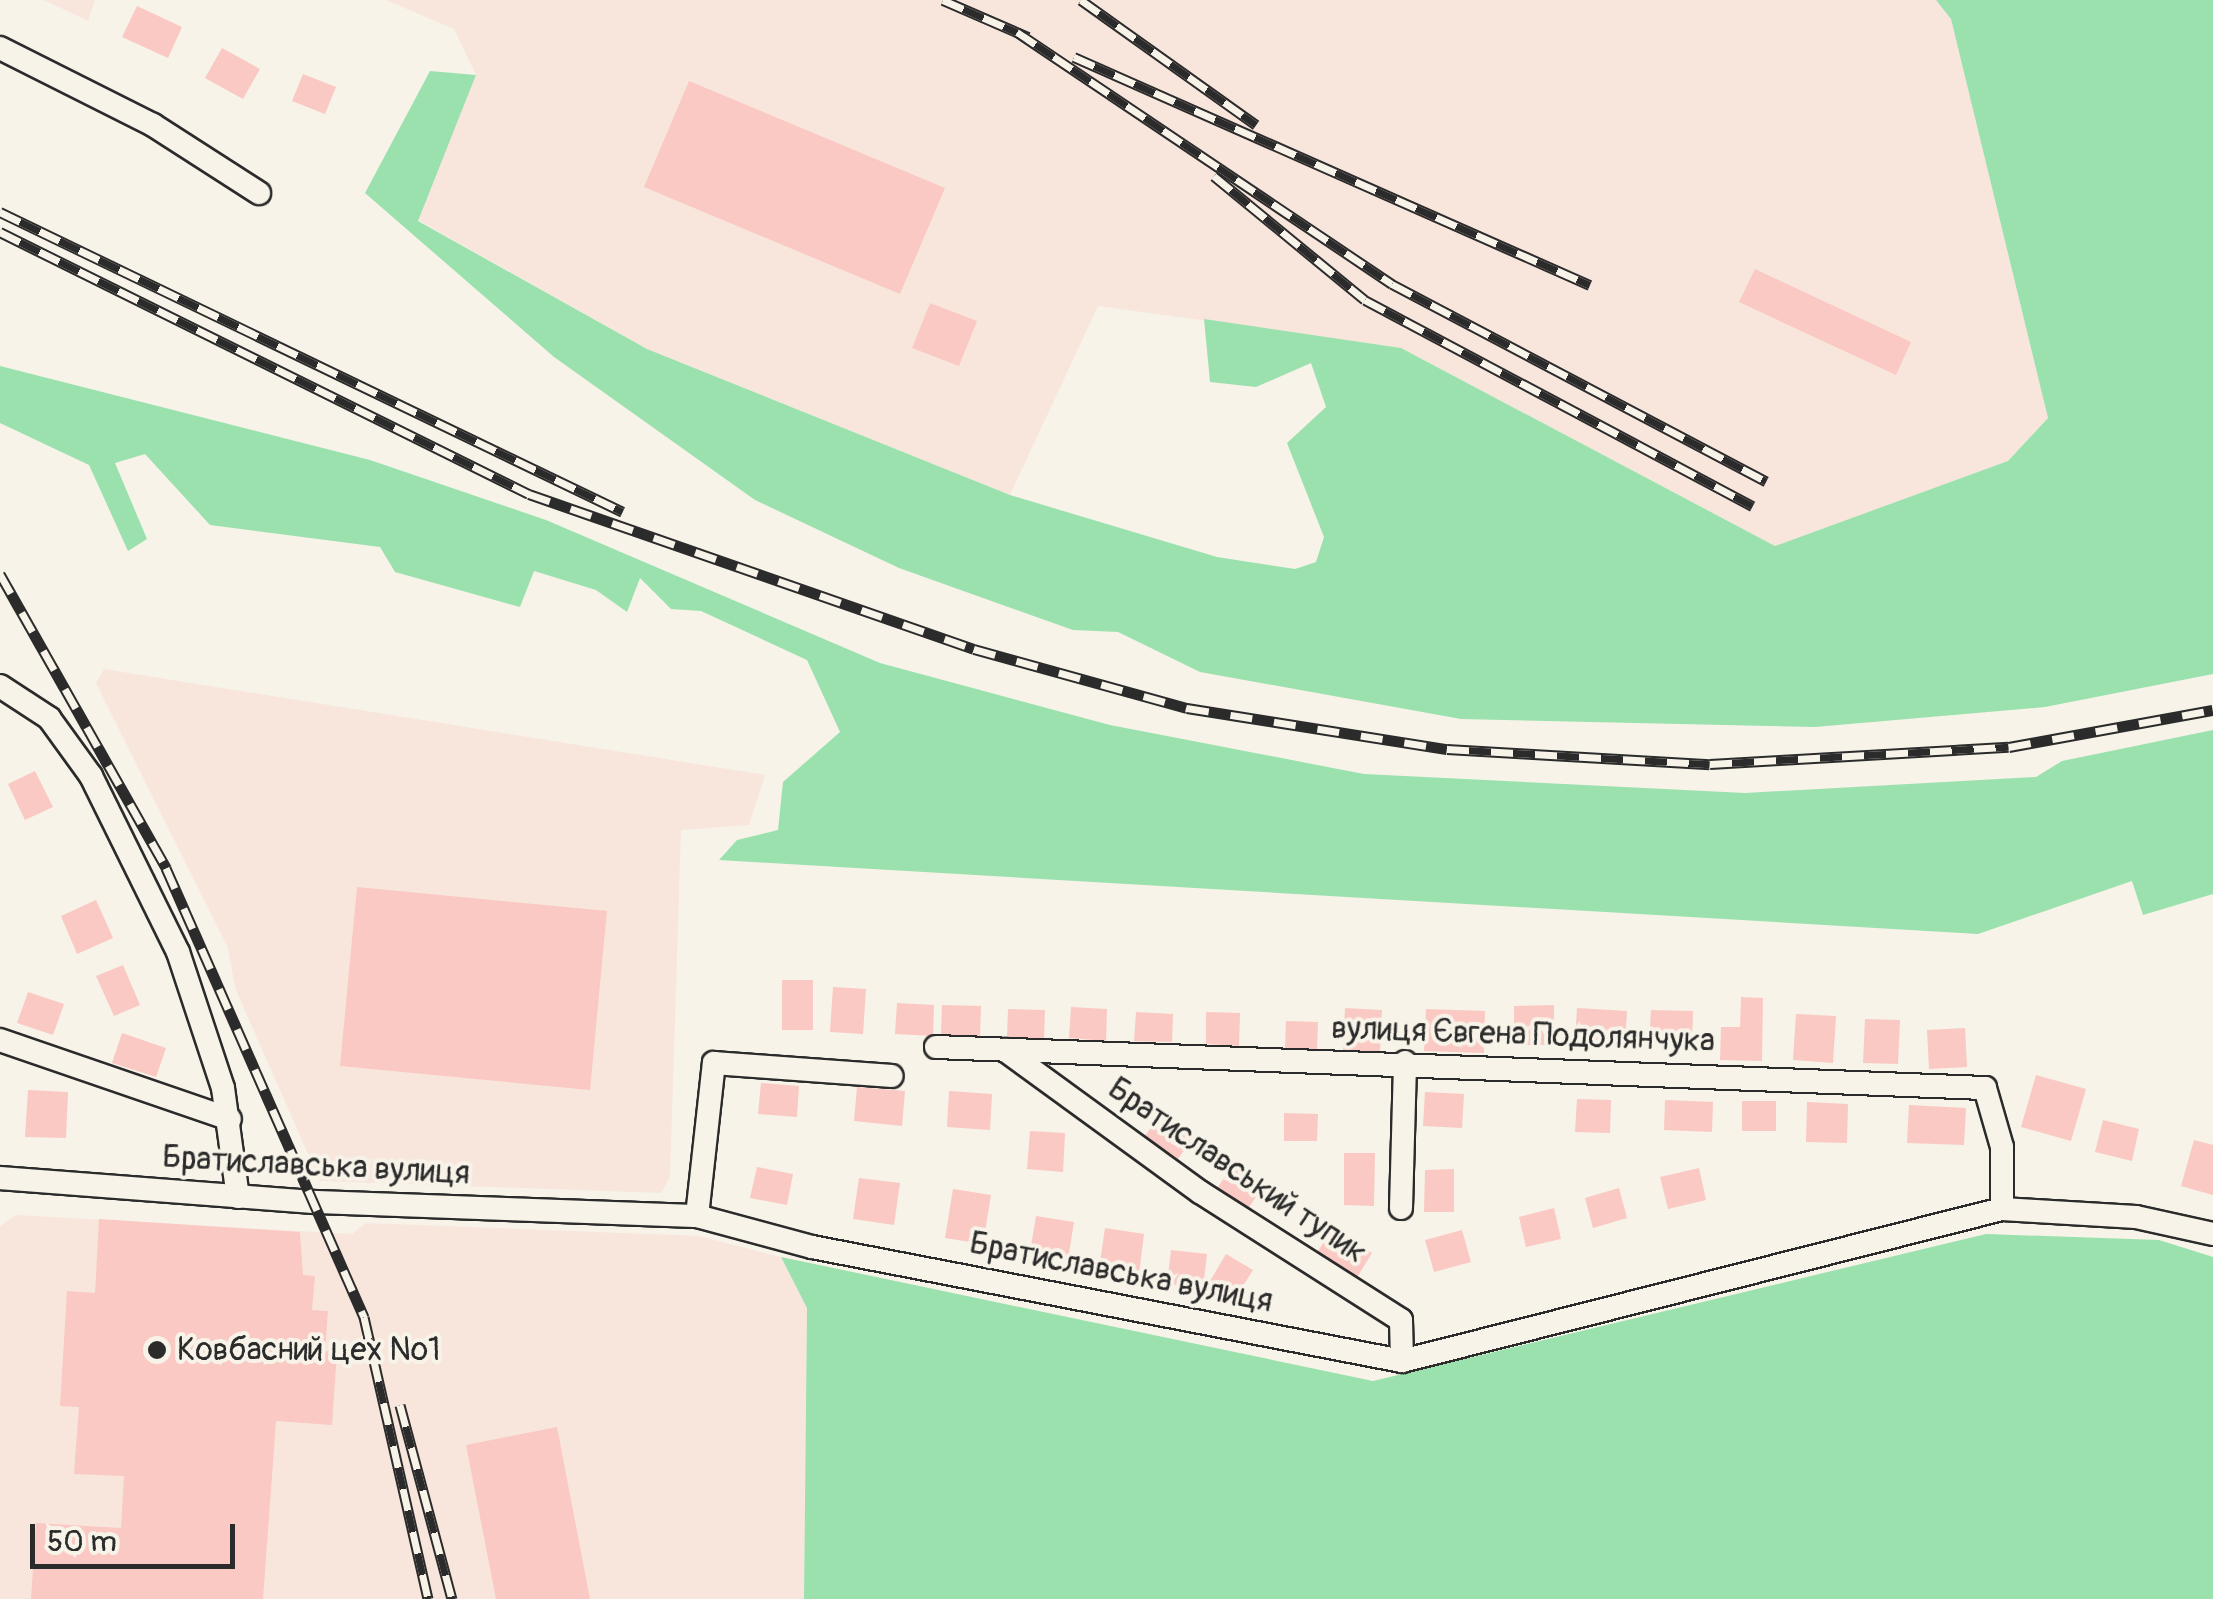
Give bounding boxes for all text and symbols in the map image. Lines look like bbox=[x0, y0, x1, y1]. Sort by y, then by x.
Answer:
street label: вулиця Євгена Подолянчука bbox=[1331, 1009, 1715, 1061]
street label: Братиславський тупик bbox=[1100, 1070, 1374, 1272]
street label: Братиславська вулиця bbox=[161, 1139, 471, 1193]
street label: Братиславська вулиця bbox=[966, 1225, 1276, 1321]
place label: Ковбасний цех №1 bbox=[177, 1331, 440, 1369]
marker: Ковбасний цех №1 bbox=[146, 1339, 168, 1361]
scale bar bbox=[35, 1504, 240, 1566]
text: 50 m bbox=[47, 1523, 117, 1560]

